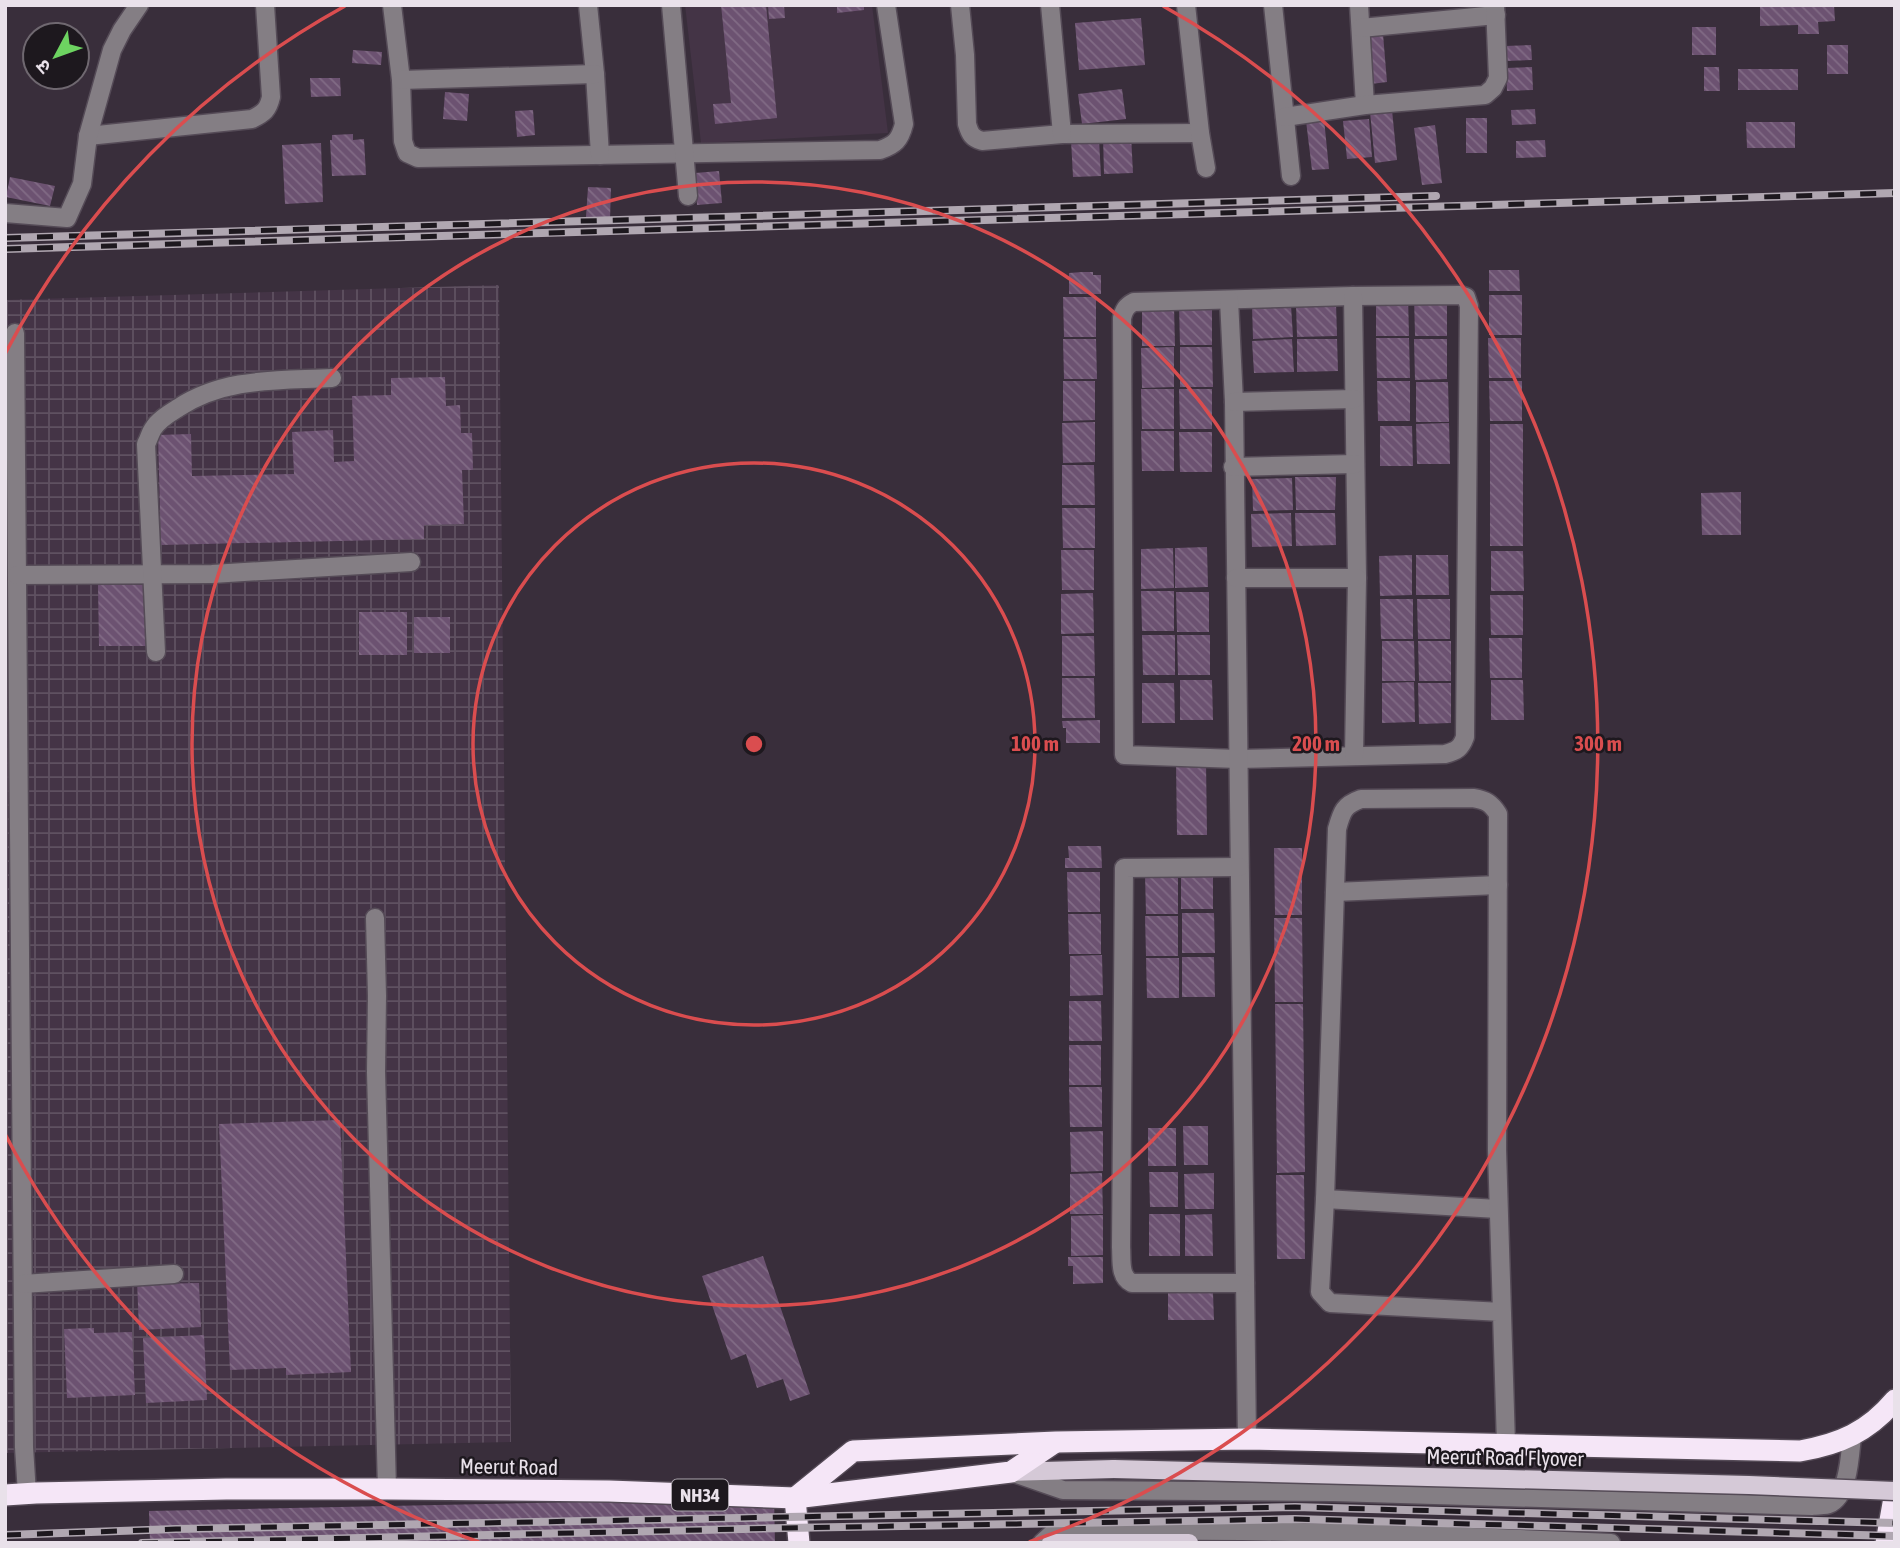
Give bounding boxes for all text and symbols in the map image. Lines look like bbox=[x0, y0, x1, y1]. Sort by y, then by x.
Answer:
north arrow bbox=[21, 21, 91, 91]
text: उ bbox=[31, 55, 55, 79]
text: 100 m bbox=[1011, 731, 1059, 755]
text: 200 m bbox=[1292, 731, 1340, 755]
text: 300 m bbox=[1574, 731, 1622, 755]
centre of rings bbox=[742, 732, 766, 756]
street label: Meerut Road Flyover bbox=[1426, 1444, 1585, 1470]
street label: Meerut Road bbox=[460, 1453, 558, 1479]
road number: NH34 bbox=[672, 1480, 728, 1511]

